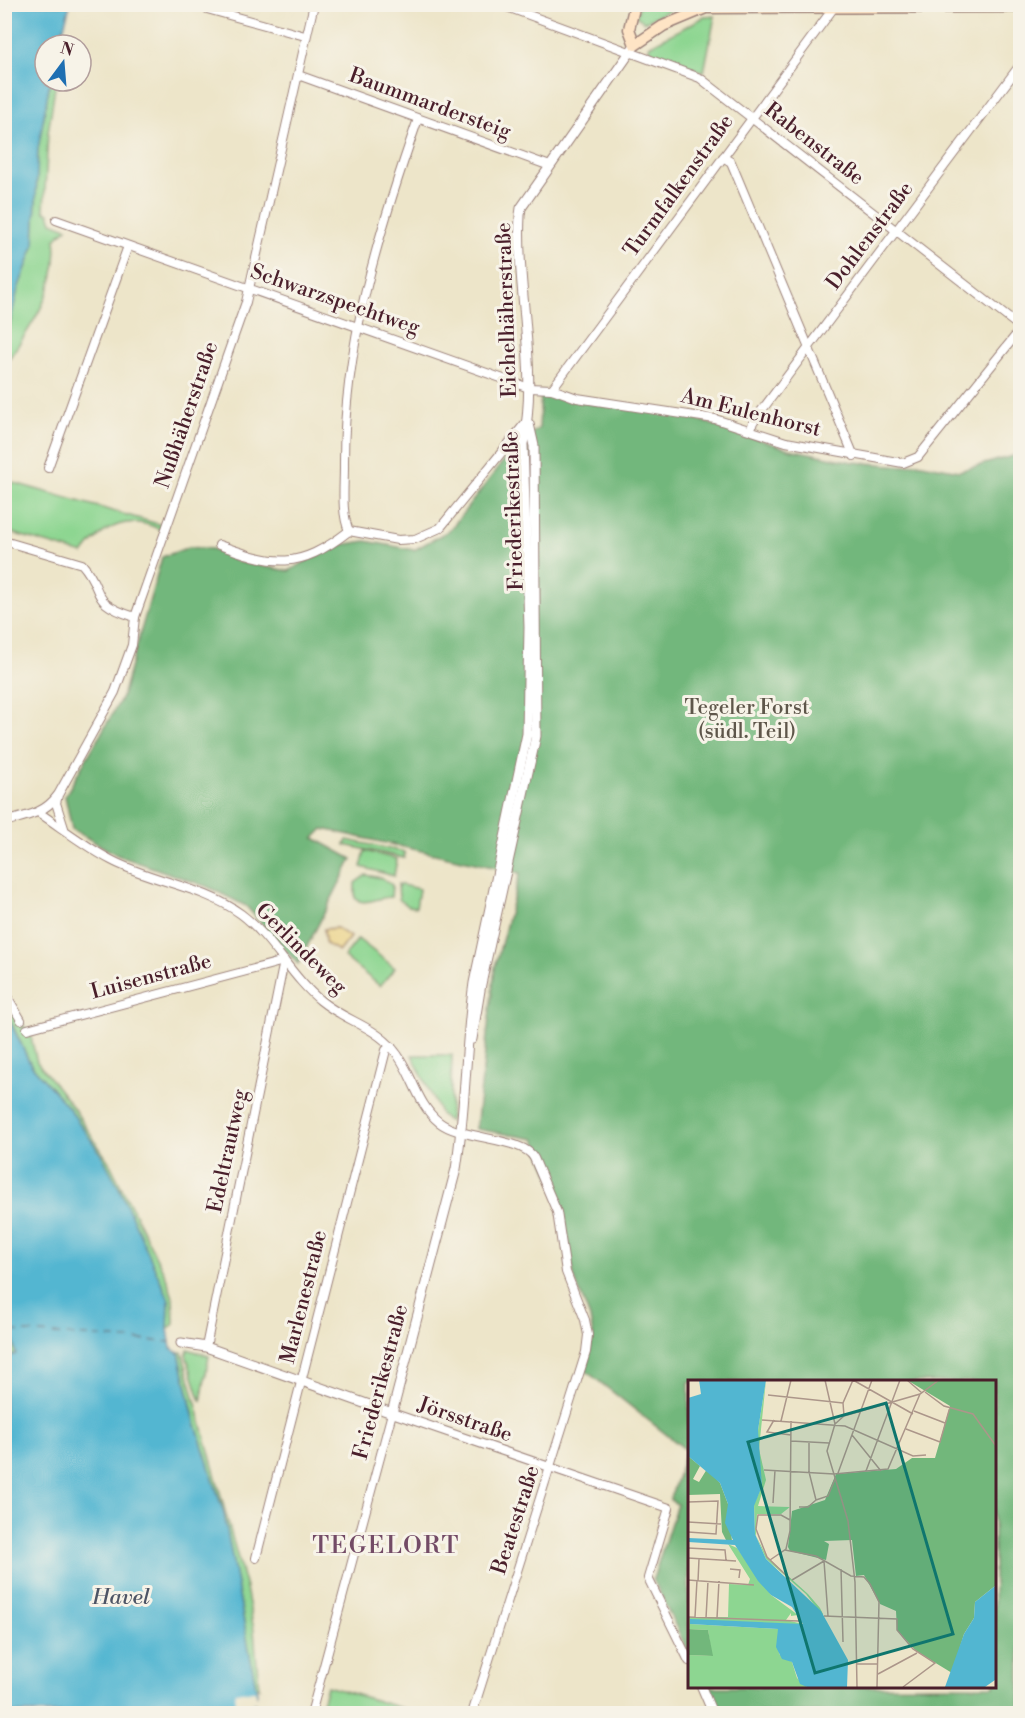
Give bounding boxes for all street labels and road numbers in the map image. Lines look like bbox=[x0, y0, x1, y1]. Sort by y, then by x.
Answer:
street label: Baummardersteig bbox=[345, 62, 515, 145]
street label: Rabenstraße bbox=[759, 97, 869, 191]
street label: Turmfalkenstraße bbox=[619, 110, 739, 262]
street label: Dohlenstraße bbox=[821, 177, 919, 295]
street label: Eichelhäherstraße bbox=[491, 222, 523, 398]
street label: Schwarzspechtweg bbox=[247, 259, 423, 341]
street label: Nußhäherstraße bbox=[150, 338, 224, 492]
street label: Am Eulenhorst bbox=[677, 383, 824, 443]
street label: Friederikestraße bbox=[498, 431, 530, 591]
street label: Gerlindeweg bbox=[250, 898, 352, 1000]
street label: Luisenstraße bbox=[88, 948, 214, 1006]
street label: Edeltrautweg bbox=[202, 1087, 254, 1215]
street label: Marlenestraße bbox=[275, 1228, 333, 1366]
street label: Friederikestraße bbox=[348, 1301, 414, 1463]
street label: Jörsstraße bbox=[414, 1391, 516, 1448]
street label: Beatestraße bbox=[486, 1462, 546, 1579]

